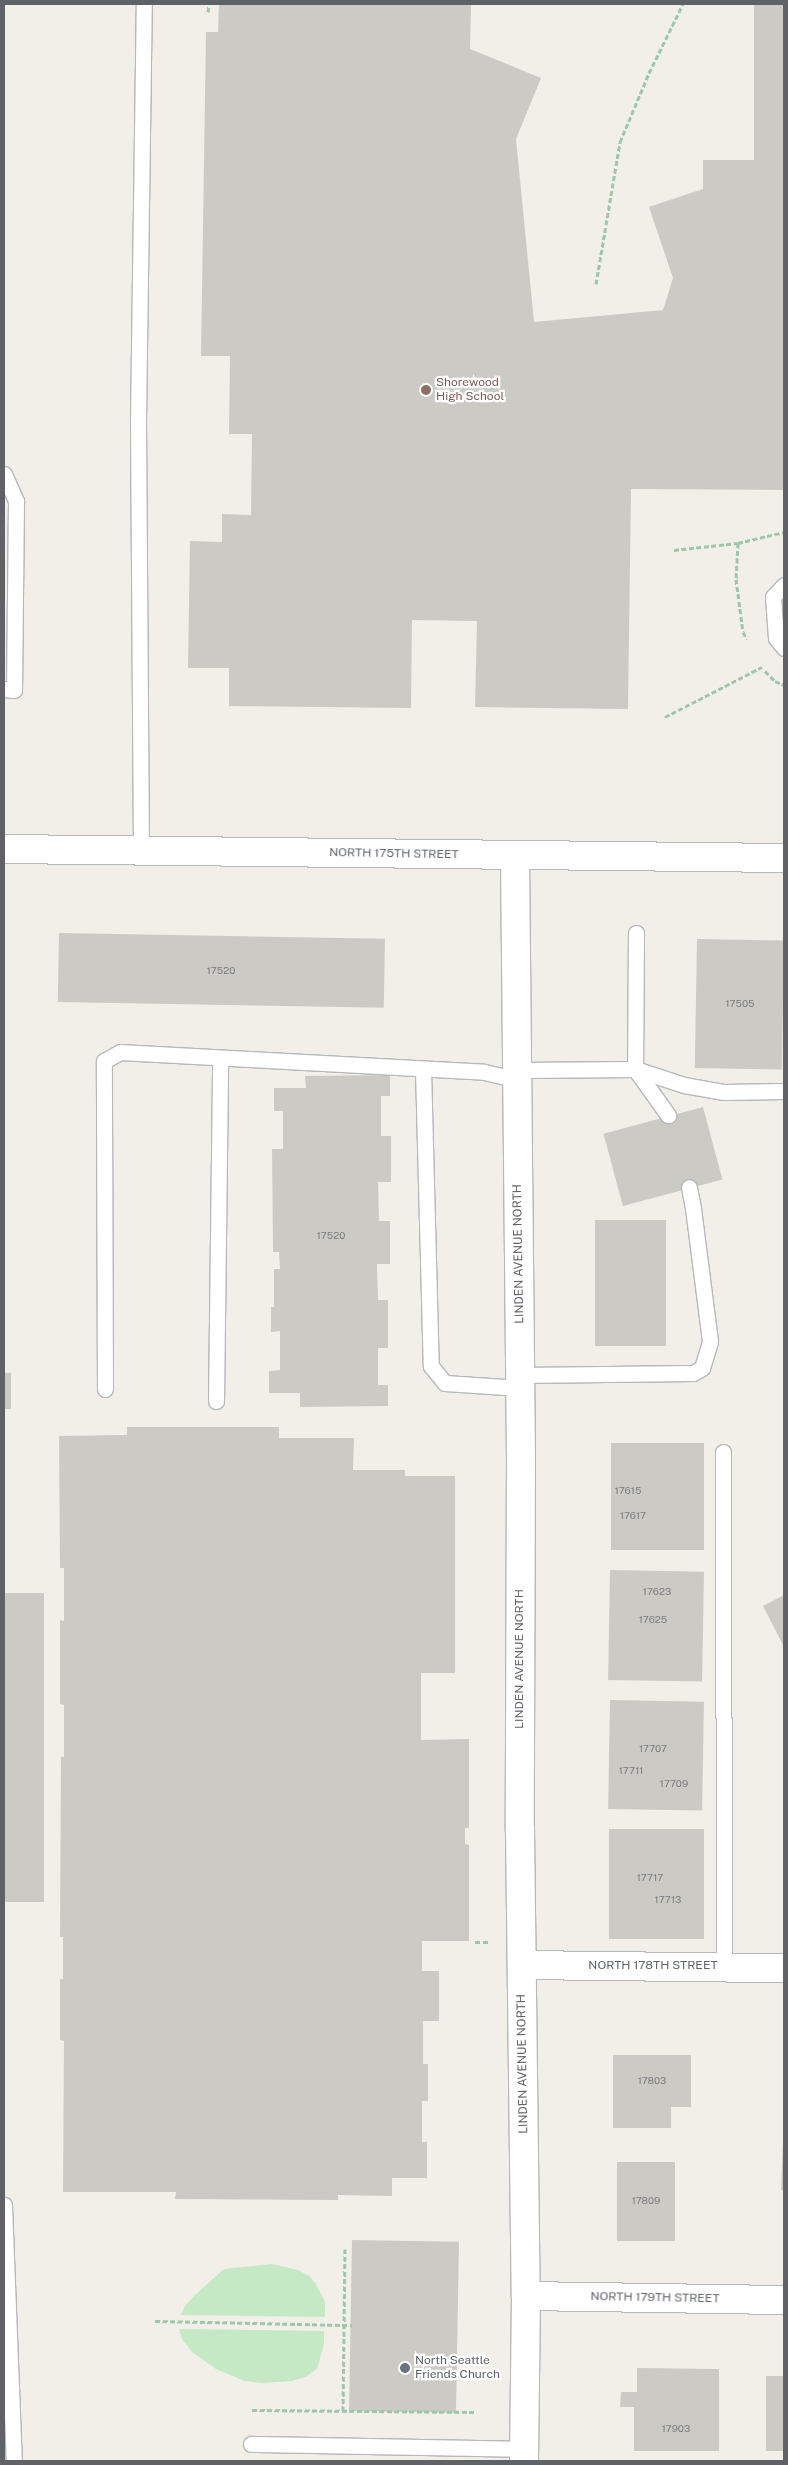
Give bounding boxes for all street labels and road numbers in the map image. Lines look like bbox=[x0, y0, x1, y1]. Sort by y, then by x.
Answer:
street label: NORTH 175TH STREET bbox=[329, 846, 459, 862]
street label: LINDEN AVENUE NORTH bbox=[511, 1184, 527, 1324]
street label: LINDEN AVENUE NORTH bbox=[513, 1589, 527, 1729]
street label: NORTH 178TH STREET bbox=[588, 1959, 718, 1973]
street label: LINDEN AVENUE NORTH bbox=[515, 1994, 531, 2134]
street label: NORTH 179TH STREET bbox=[590, 2290, 720, 2306]

